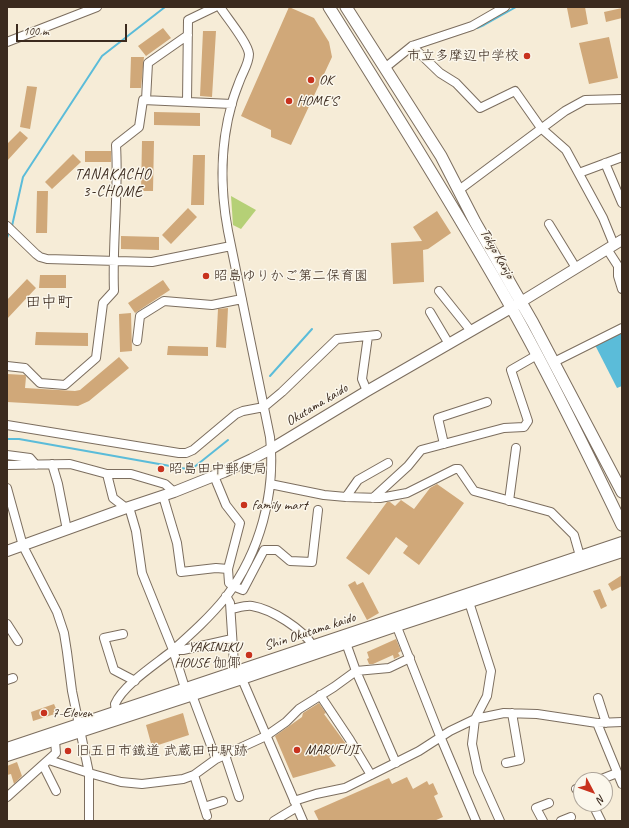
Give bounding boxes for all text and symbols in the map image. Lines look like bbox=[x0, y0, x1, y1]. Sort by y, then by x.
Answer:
scale bar bbox=[18, 16, 129, 42]
text: 100 m bbox=[23, 23, 49, 39]
place label: 市立多摩辺中学校 bbox=[407, 48, 519, 64]
marker: 市立多摩辺中学校 bbox=[522, 51, 532, 61]
place label: OK bbox=[319, 72, 333, 88]
marker: OK bbox=[306, 75, 316, 85]
place label: HOME'S bbox=[297, 93, 338, 109]
marker: HOME'S bbox=[284, 96, 294, 106]
district label: TANAKACHO 3-CHOME bbox=[75, 166, 151, 201]
street label: Tokyo Kanjo bbox=[476, 226, 518, 282]
place label: 昭島ゆりかご第二保育園 bbox=[214, 268, 368, 284]
marker: 昭島ゆりかご第二保育園 bbox=[201, 271, 211, 281]
district label: 田中町 bbox=[25, 293, 73, 313]
street label: Okutama kaido bbox=[283, 380, 351, 430]
place label: 昭島田中郵便局 bbox=[169, 461, 267, 477]
marker: 昭島田中郵便局 bbox=[156, 464, 166, 474]
place label: family mart bbox=[252, 497, 307, 513]
marker: family mart bbox=[239, 500, 249, 510]
street label: Shin Okutama kaido bbox=[262, 609, 358, 655]
place label: YAKINIKU HOUSE 伽倻 bbox=[174, 639, 241, 672]
marker: YAKINIKU HOUSE 伽倻 bbox=[244, 650, 254, 660]
place label: 7-Eleven bbox=[52, 705, 93, 721]
marker: 7-Eleven bbox=[39, 708, 49, 718]
place label: MARUFUJI bbox=[305, 742, 359, 758]
place label: 旧五日市鐵道 武蔵田中駅跡 bbox=[76, 743, 247, 759]
marker: MARUFUJI bbox=[292, 745, 302, 755]
marker: 旧五日市鐵道 武蔵田中駅跡 bbox=[63, 746, 73, 756]
north arrow bbox=[573, 772, 613, 812]
text: N bbox=[594, 792, 609, 806]

